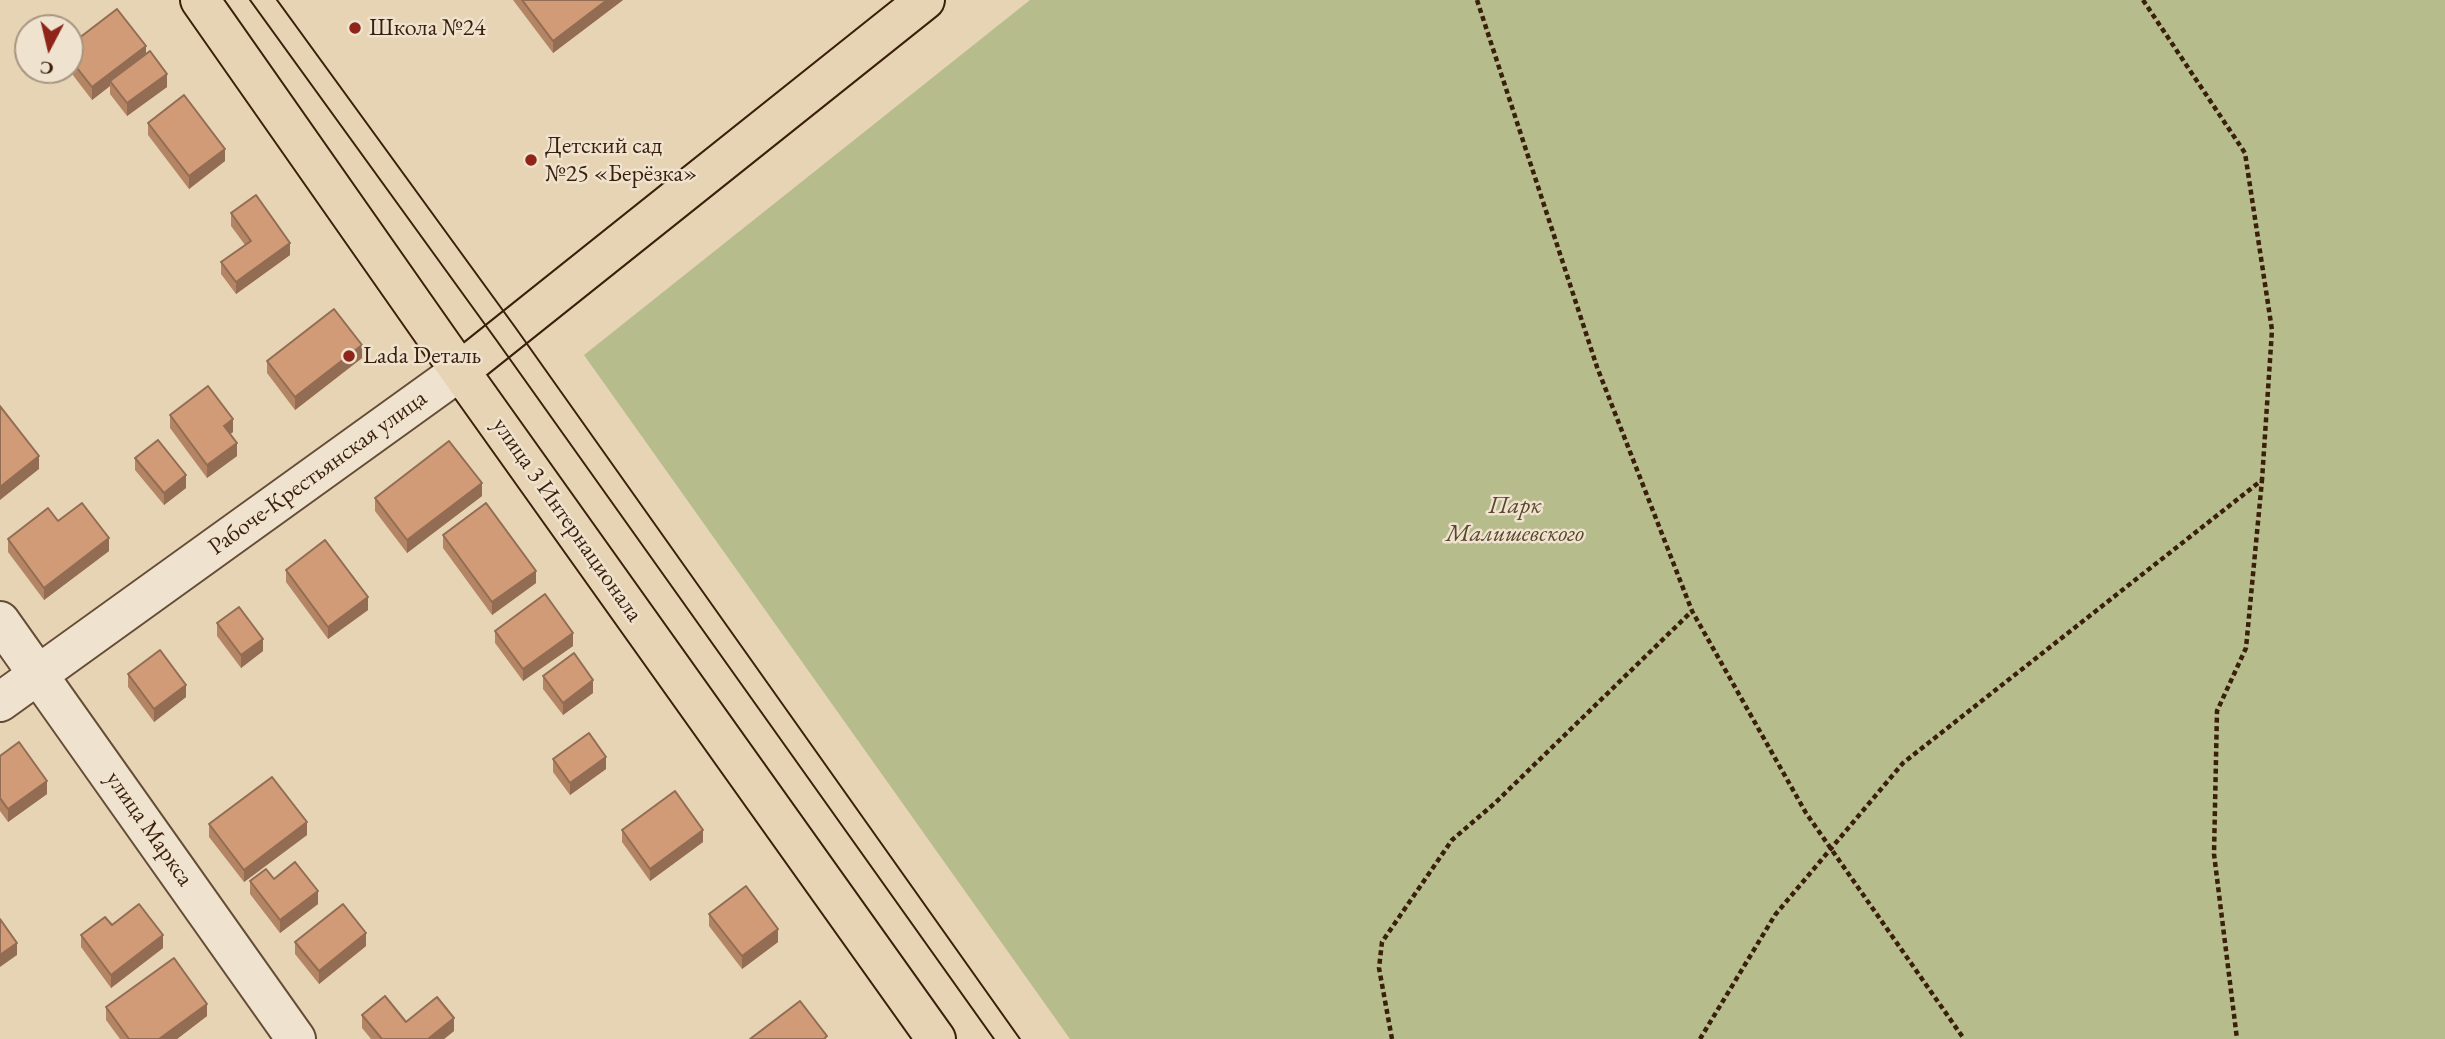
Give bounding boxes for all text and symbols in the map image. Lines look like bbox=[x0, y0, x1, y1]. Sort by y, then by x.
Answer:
north arrow bbox=[14, 14, 84, 84]
place label: Школа №24 bbox=[369, 14, 486, 42]
marker: Школа №24 bbox=[347, 20, 363, 36]
text: С bbox=[38, 55, 55, 82]
place label: Детский сад №25 «Берёзка» bbox=[545, 132, 697, 188]
marker: Детский сад №25 «Берёзка» bbox=[523, 152, 539, 168]
place label: Lada Dеталь bbox=[363, 342, 481, 370]
marker: Lada Dеталь bbox=[341, 348, 357, 364]
street label: Рабоче-Крестьянская улица bbox=[203, 384, 433, 562]
street label: улица 3 Интернационала bbox=[486, 412, 648, 628]
park label: Парк Малишевского bbox=[1446, 492, 1584, 548]
street label: улица Маркса bbox=[99, 766, 199, 892]

